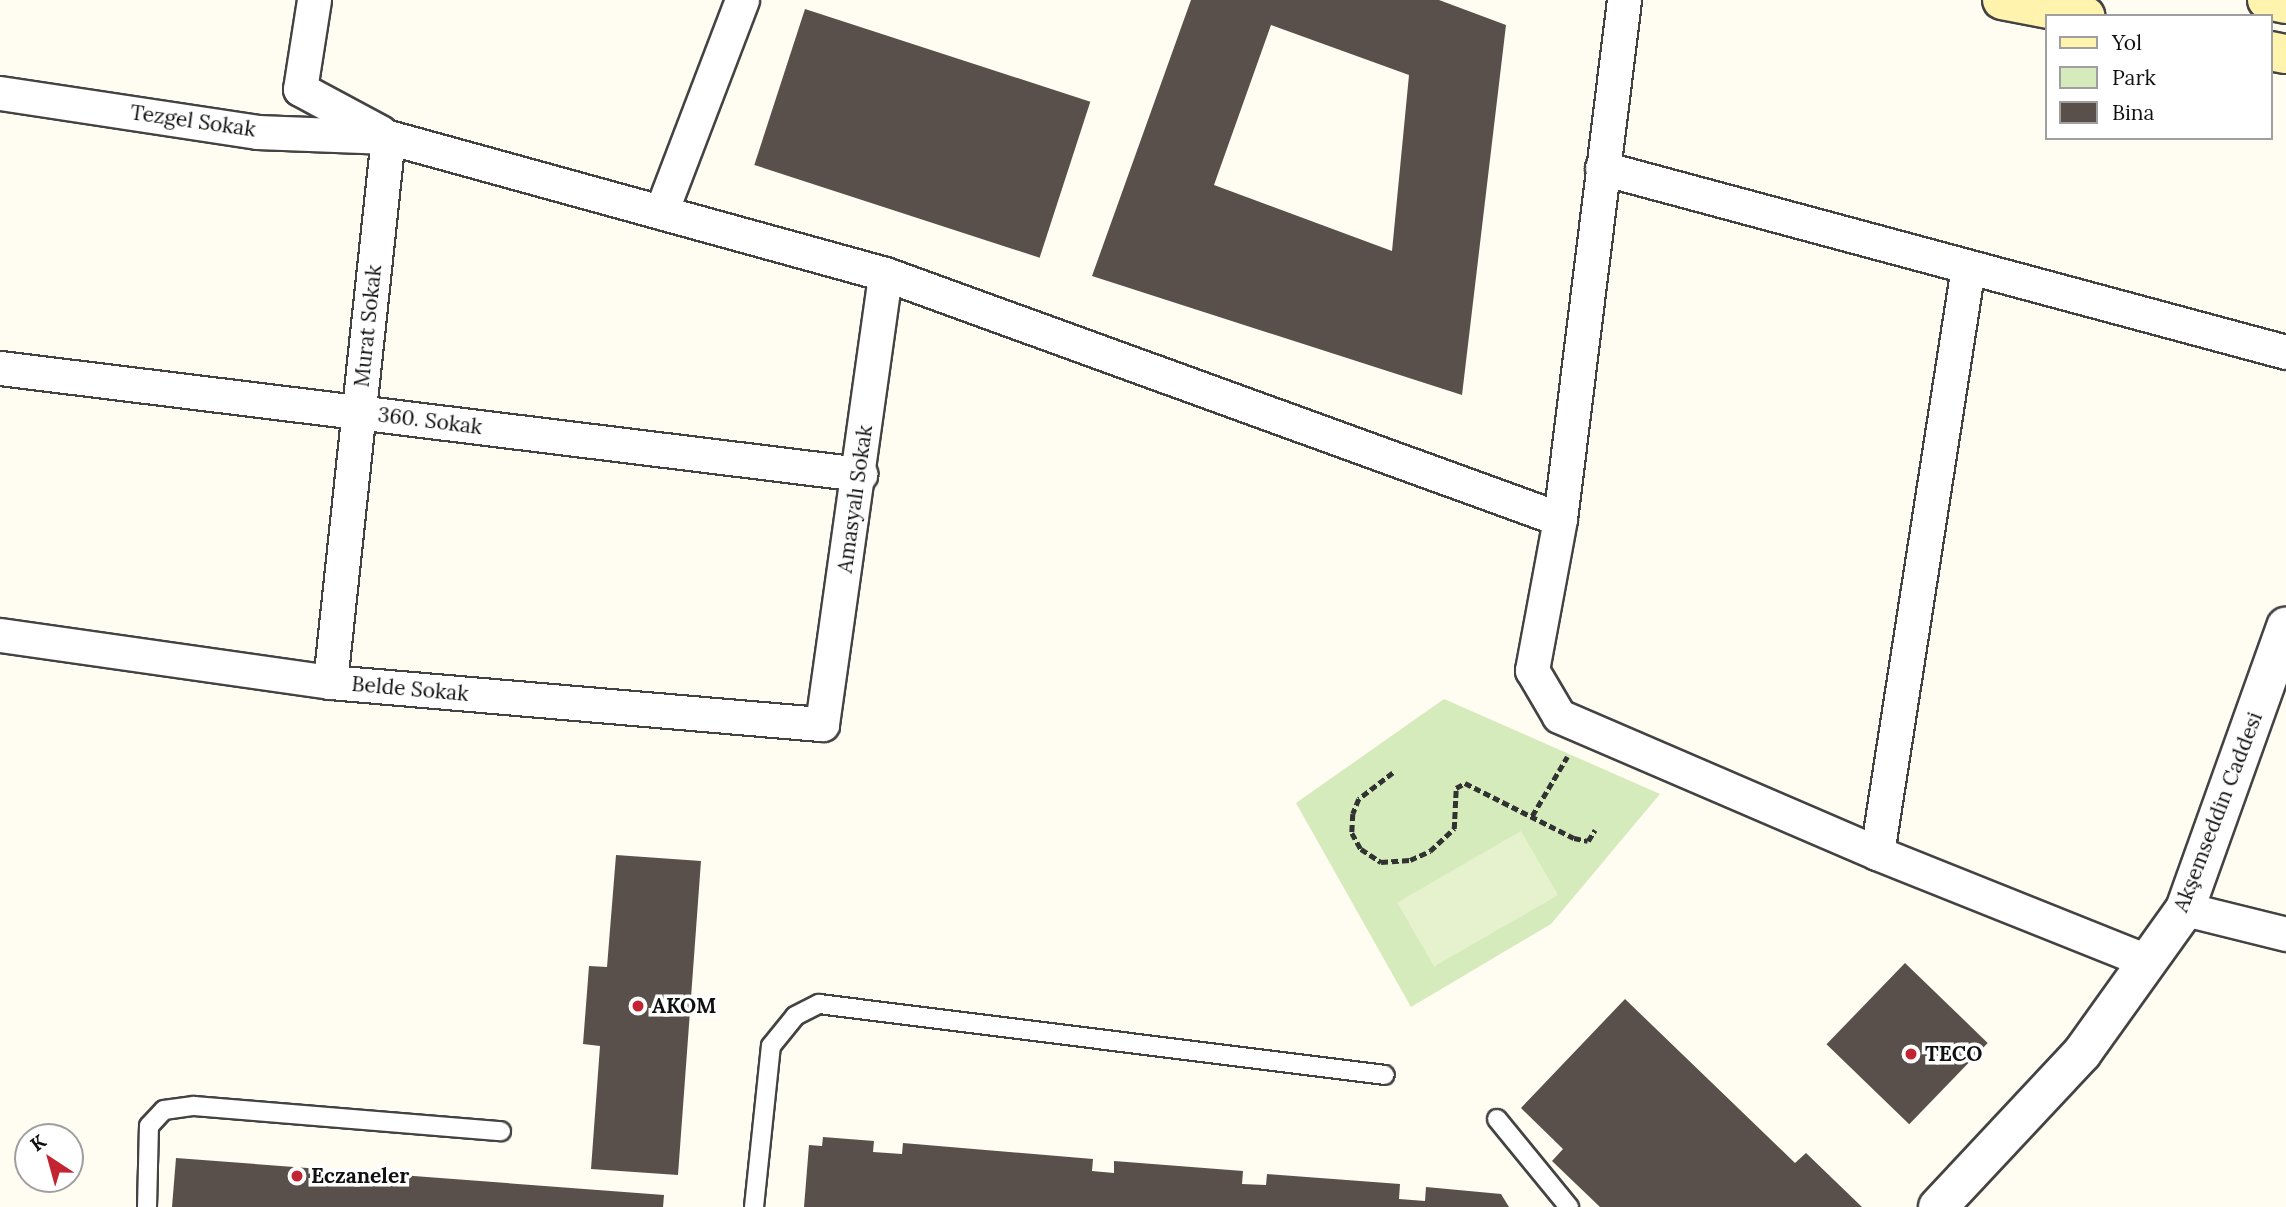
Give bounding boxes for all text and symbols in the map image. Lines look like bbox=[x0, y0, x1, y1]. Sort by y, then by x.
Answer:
legend bbox=[2044, 14, 2272, 140]
text: Yol bbox=[2112, 29, 2142, 56]
text: Park bbox=[2112, 64, 2156, 91]
text: Bina bbox=[2112, 99, 2154, 126]
street label: Tezgel Sokak bbox=[129, 100, 257, 142]
street label: Murat Sokak bbox=[349, 264, 387, 388]
street label: 360. Sokak bbox=[376, 402, 484, 440]
street label: Amasyalı Sokak bbox=[832, 423, 878, 575]
street label: Belde Sokak bbox=[351, 671, 469, 707]
street label: Akşemseddin Caddesi bbox=[2168, 708, 2268, 916]
place label: AKOM bbox=[652, 993, 716, 1019]
marker: AKOM bbox=[630, 998, 646, 1014]
place label: TECO bbox=[1925, 1041, 1982, 1067]
marker: TECO bbox=[1903, 1046, 1919, 1062]
north arrow bbox=[14, 1123, 84, 1193]
text: K bbox=[25, 1129, 50, 1156]
place label: Eczaneler bbox=[311, 1163, 409, 1189]
marker: Eczaneler bbox=[289, 1168, 305, 1184]

